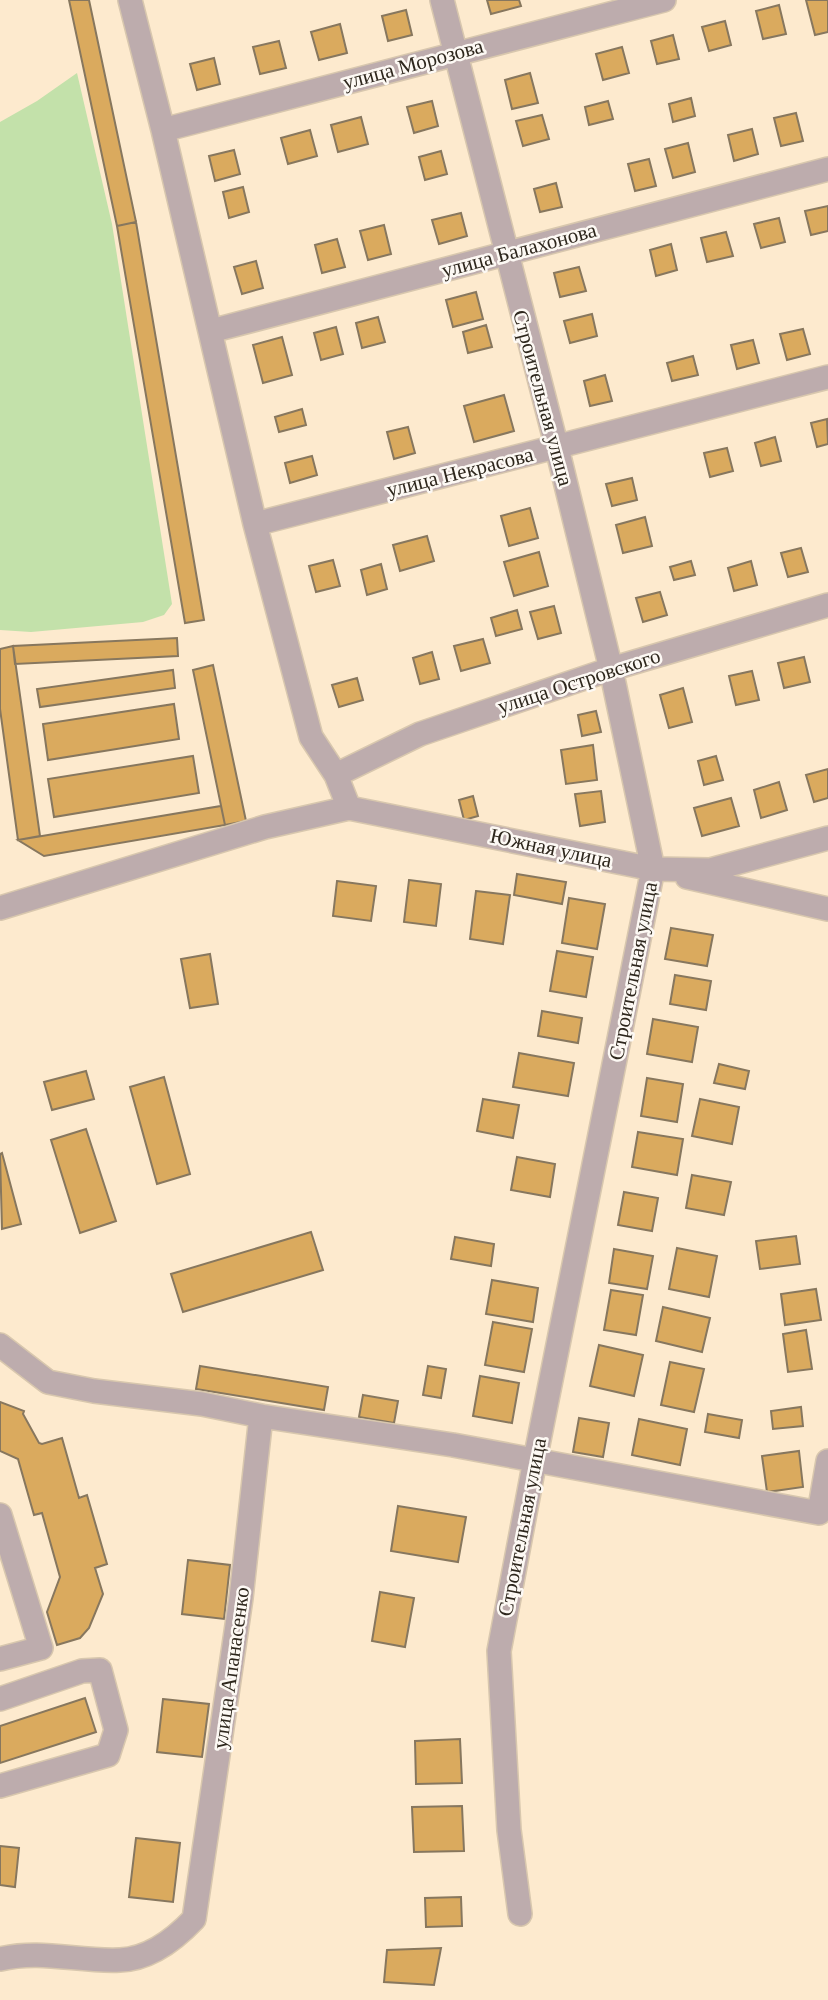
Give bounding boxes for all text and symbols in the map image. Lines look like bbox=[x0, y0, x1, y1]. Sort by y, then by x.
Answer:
street label: улица Морозова bbox=[340, 34, 486, 94]
street label: улица Балахонова bbox=[439, 218, 600, 282]
street label: Строительная улица bbox=[508, 307, 578, 489]
street label: улица Некрасова bbox=[384, 442, 537, 502]
street label: улица Островского bbox=[495, 643, 663, 719]
street label: Южная улица bbox=[488, 823, 615, 873]
street label: Строительная улица bbox=[604, 879, 662, 1062]
street label: Строительная улица bbox=[493, 1435, 551, 1618]
street label: улица Апанасенко bbox=[208, 1586, 254, 1750]

